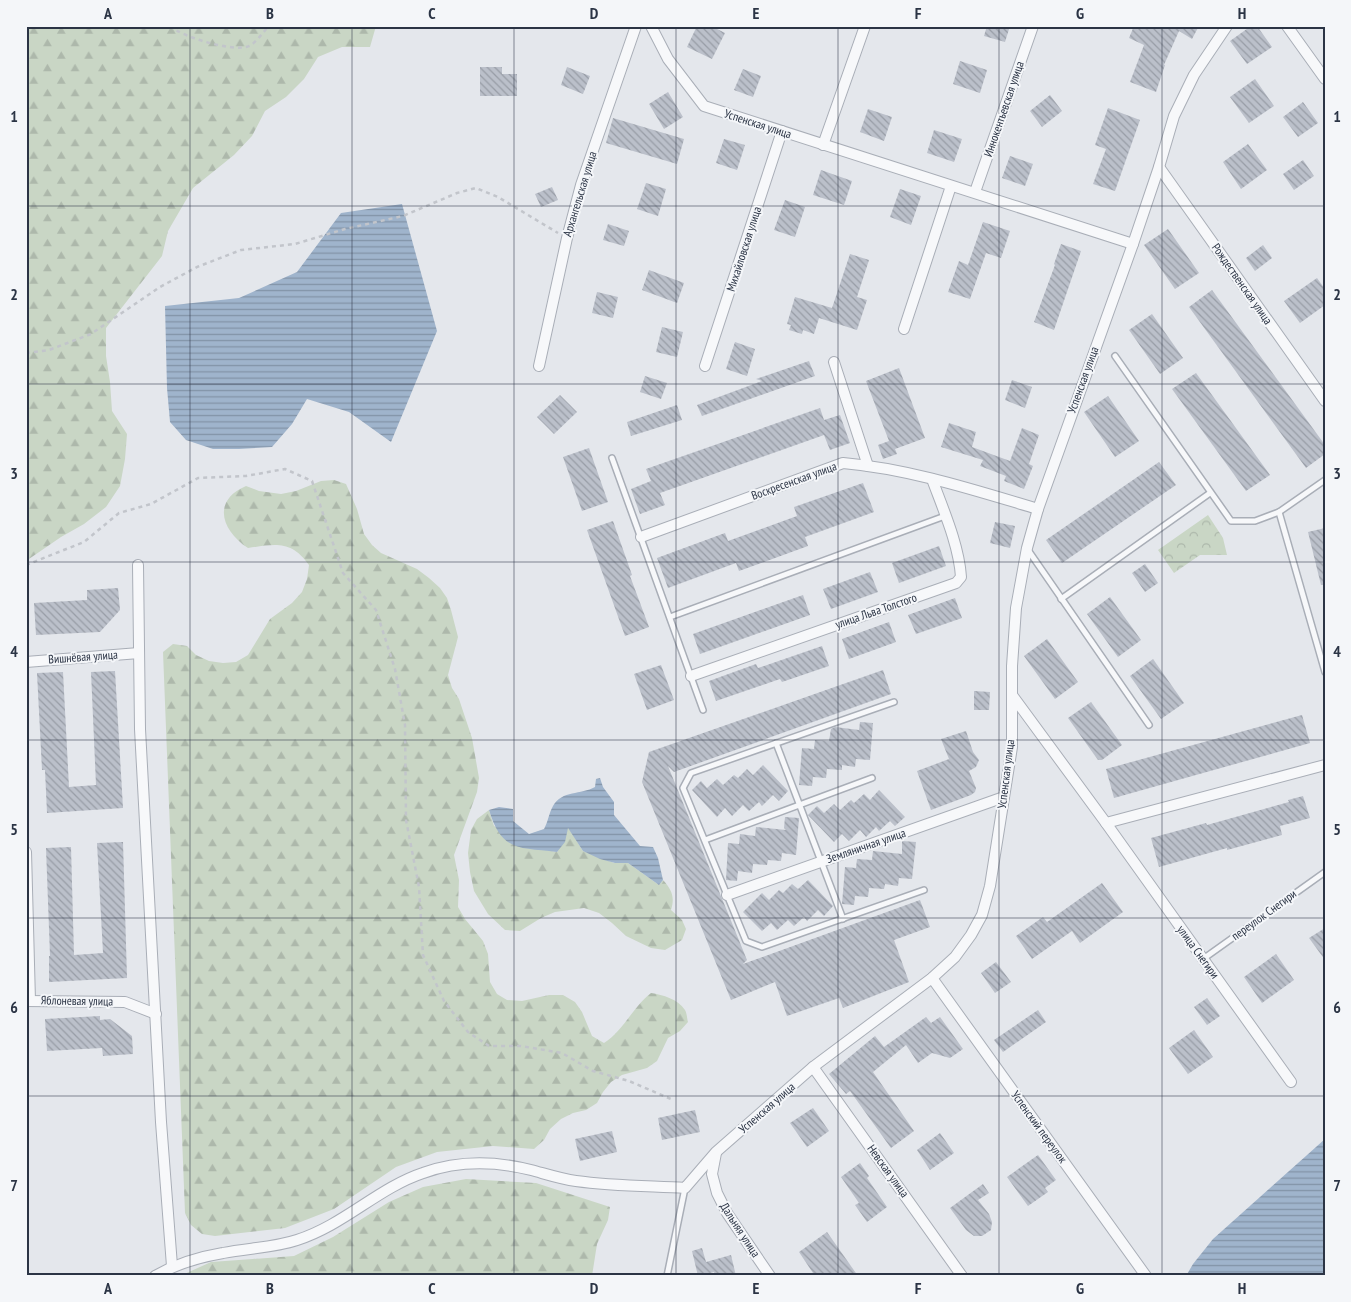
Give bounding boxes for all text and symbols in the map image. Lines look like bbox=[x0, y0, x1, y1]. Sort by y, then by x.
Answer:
text: A bbox=[103, 3, 113, 23]
text: B bbox=[266, 3, 274, 23]
text: C bbox=[428, 3, 436, 23]
text: D bbox=[590, 3, 599, 23]
text: E bbox=[753, 3, 760, 23]
text: F bbox=[915, 3, 922, 23]
text: G bbox=[1076, 3, 1084, 23]
text: H bbox=[1238, 3, 1246, 23]
street label: Иннокентьевская улица bbox=[980, 59, 1027, 159]
text: 1 bbox=[10, 106, 18, 126]
street label: Успенская улица bbox=[723, 106, 794, 141]
text: 1 bbox=[1333, 106, 1341, 126]
street label: Архангельская улица bbox=[559, 149, 600, 238]
street label: Михайловская улица bbox=[723, 204, 764, 293]
street label: Рождественская улица bbox=[1209, 240, 1276, 327]
text: 2 bbox=[10, 284, 18, 304]
text: 2 bbox=[1333, 284, 1341, 304]
street label: Успенская улица bbox=[1064, 344, 1102, 415]
street label: Воскресенская улица bbox=[749, 458, 839, 503]
text: 3 bbox=[10, 463, 18, 483]
text: 3 bbox=[1333, 463, 1341, 483]
street label: улица Льва Толстого bbox=[833, 590, 919, 632]
text: 4 bbox=[10, 641, 18, 661]
text: 4 bbox=[1333, 641, 1341, 661]
street label: Вишнёвая улица bbox=[48, 647, 118, 666]
street label: Успенская улица bbox=[994, 738, 1017, 809]
text: 5 bbox=[10, 819, 18, 839]
text: 5 bbox=[1333, 819, 1341, 839]
street label: Земляничная улица bbox=[824, 825, 908, 866]
street label: переулок Снегири bbox=[1228, 886, 1299, 943]
street label: улица Снегири bbox=[1174, 922, 1223, 981]
street label: Яблоневая улица bbox=[41, 992, 113, 1009]
text: 6 bbox=[10, 997, 18, 1017]
text: 6 bbox=[1333, 997, 1341, 1017]
street label: Успенская улица bbox=[735, 1079, 798, 1136]
street label: Успенский переулок bbox=[1008, 1088, 1071, 1166]
street label: Невская улица bbox=[864, 1141, 913, 1200]
text: 7 bbox=[10, 1175, 18, 1195]
text: 7 bbox=[1333, 1175, 1341, 1195]
street label: Дальняя улица bbox=[717, 1200, 764, 1260]
text: A bbox=[103, 1278, 113, 1298]
text: B bbox=[266, 1278, 274, 1298]
text: C bbox=[428, 1278, 436, 1298]
text: D bbox=[590, 1278, 599, 1298]
text: E bbox=[753, 1278, 760, 1298]
text: F bbox=[915, 1278, 922, 1298]
text: G bbox=[1076, 1278, 1084, 1298]
text: H bbox=[1238, 1278, 1246, 1298]

